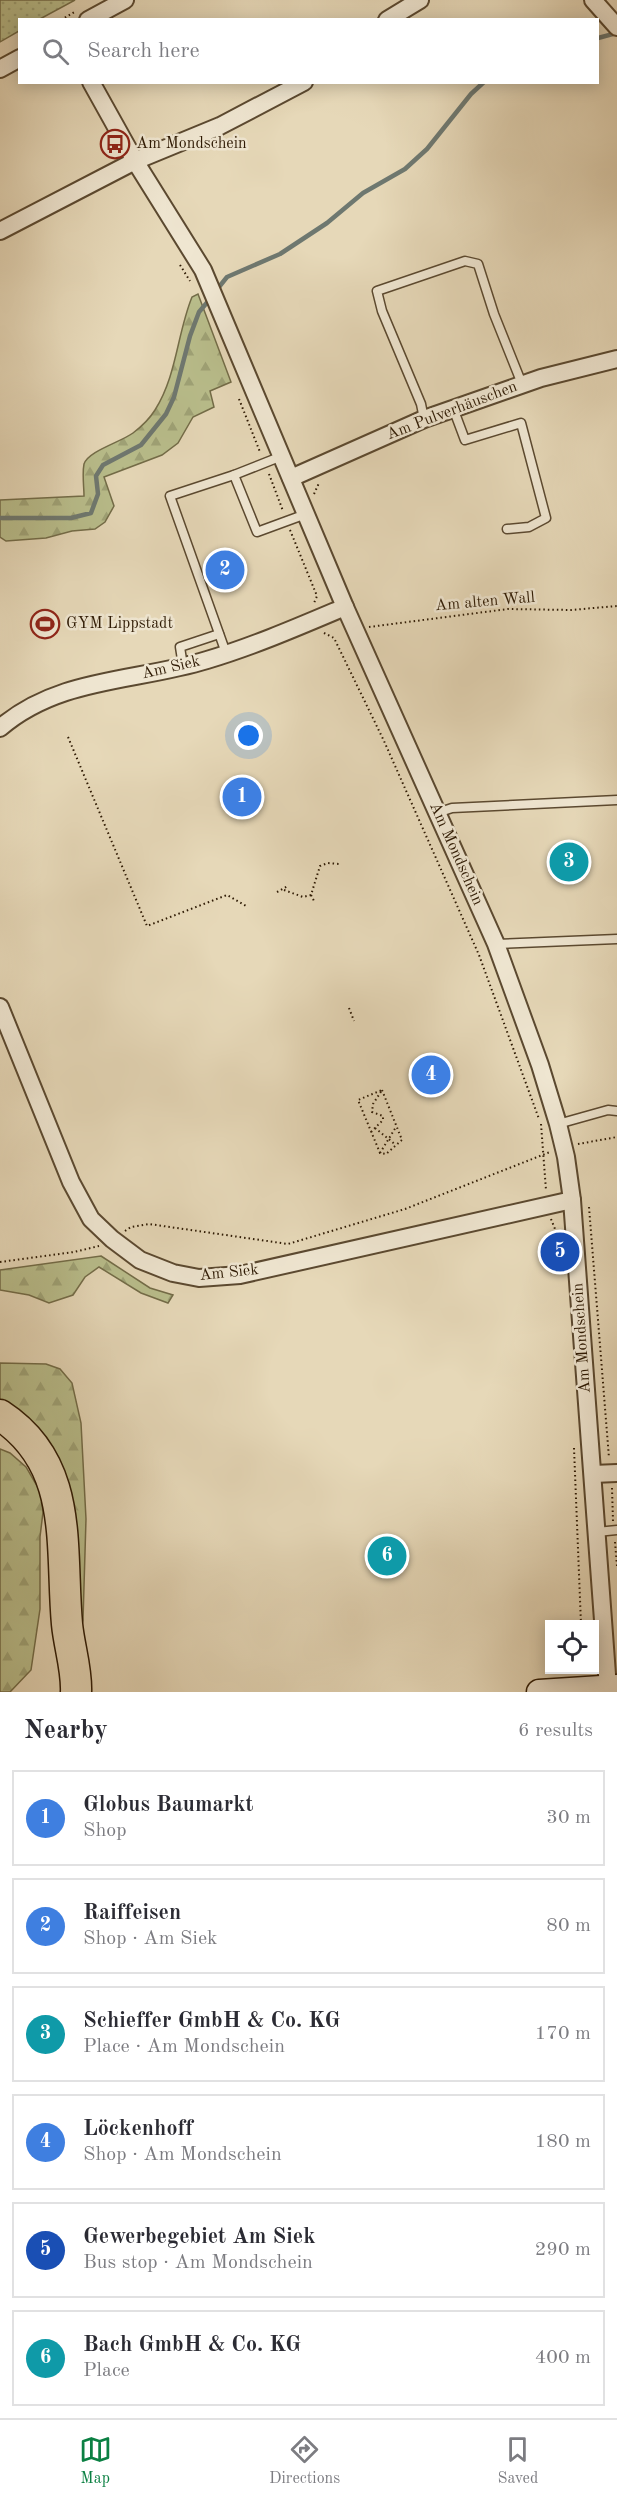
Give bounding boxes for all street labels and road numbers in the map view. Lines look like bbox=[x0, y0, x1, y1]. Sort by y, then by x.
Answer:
street label: Am Pulverhäuschen bbox=[384, 379, 520, 443]
street label: Am alten Wall bbox=[434, 590, 536, 614]
street label: Am Siek bbox=[140, 654, 202, 682]
street label: Am Mondschein bbox=[426, 800, 486, 908]
street label: Am Siek bbox=[199, 1262, 259, 1284]
street label: Am Mondschein bbox=[570, 1282, 594, 1394]

